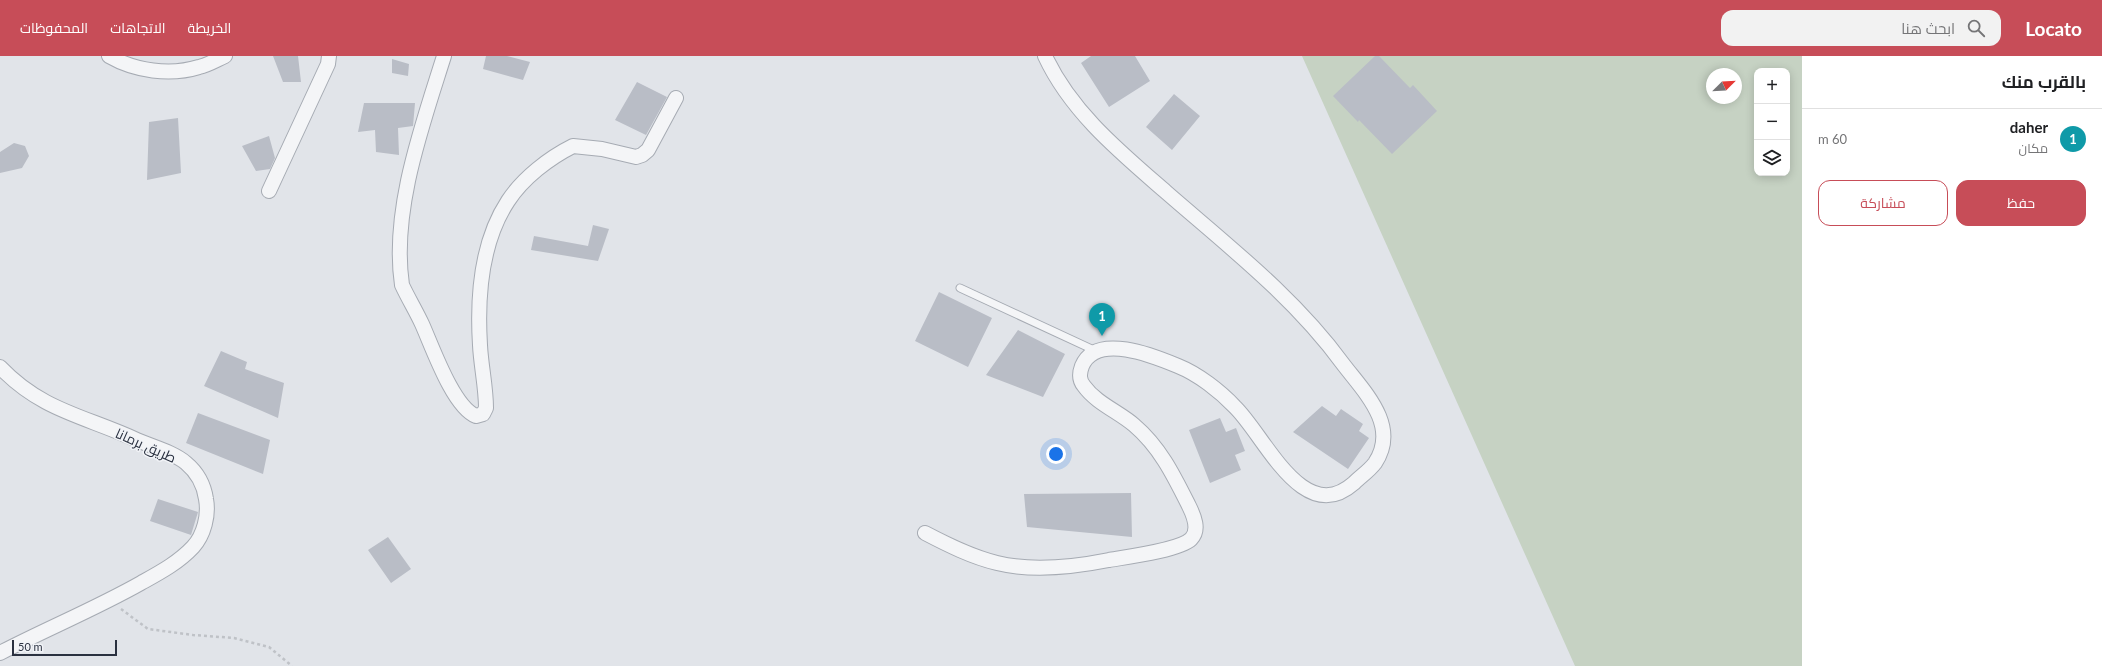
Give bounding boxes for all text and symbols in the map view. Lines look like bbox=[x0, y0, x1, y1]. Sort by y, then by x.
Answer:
search box bbox=[1721, 10, 2001, 46]
icon: search bbox=[1965, 17, 1987, 39]
text: Locato bbox=[2025, 17, 2082, 40]
text: المحفوظات bbox=[20, 19, 88, 36]
text: الاتجاهات bbox=[110, 19, 166, 36]
text: الخريطة bbox=[188, 19, 231, 36]
text: ابحث هنا bbox=[1901, 19, 1955, 37]
north arrow bbox=[1706, 68, 1742, 104]
map controls bbox=[1754, 68, 1790, 176]
button: + bbox=[1754, 68, 1790, 104]
text: بالقرب منك bbox=[2002, 71, 2086, 92]
button: − bbox=[1754, 104, 1790, 140]
text: daher bbox=[2010, 118, 2048, 136]
text: 60 m bbox=[1818, 131, 1847, 147]
text: 1 bbox=[2069, 131, 2077, 147]
button: layers bbox=[1754, 140, 1790, 176]
text: مكان bbox=[2019, 140, 2048, 156]
button: مشاركة bbox=[1818, 180, 1948, 226]
button: حفظ bbox=[1956, 180, 2086, 226]
pin: 1 bbox=[1089, 303, 1115, 336]
street label: طريق برمانا bbox=[113, 424, 179, 467]
your location bbox=[1046, 444, 1066, 464]
scale bar bbox=[12, 638, 117, 657]
text: 50 m bbox=[18, 640, 43, 653]

